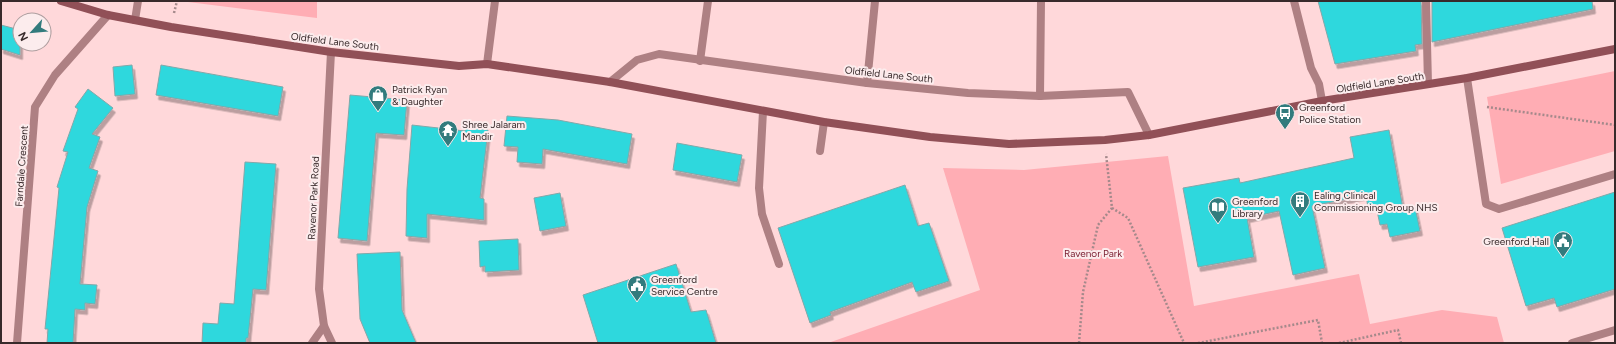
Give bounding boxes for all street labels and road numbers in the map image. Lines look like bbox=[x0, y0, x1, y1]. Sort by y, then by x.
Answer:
street label: Oldfield Lane South bbox=[290, 30, 380, 53]
street label: Oldfield Lane South bbox=[844, 63, 934, 86]
street label: Oldfield Lane South bbox=[1335, 69, 1425, 96]
street label: Farndale Crescent bbox=[12, 125, 31, 207]
street label: Ravenor Park Road bbox=[305, 156, 322, 240]

